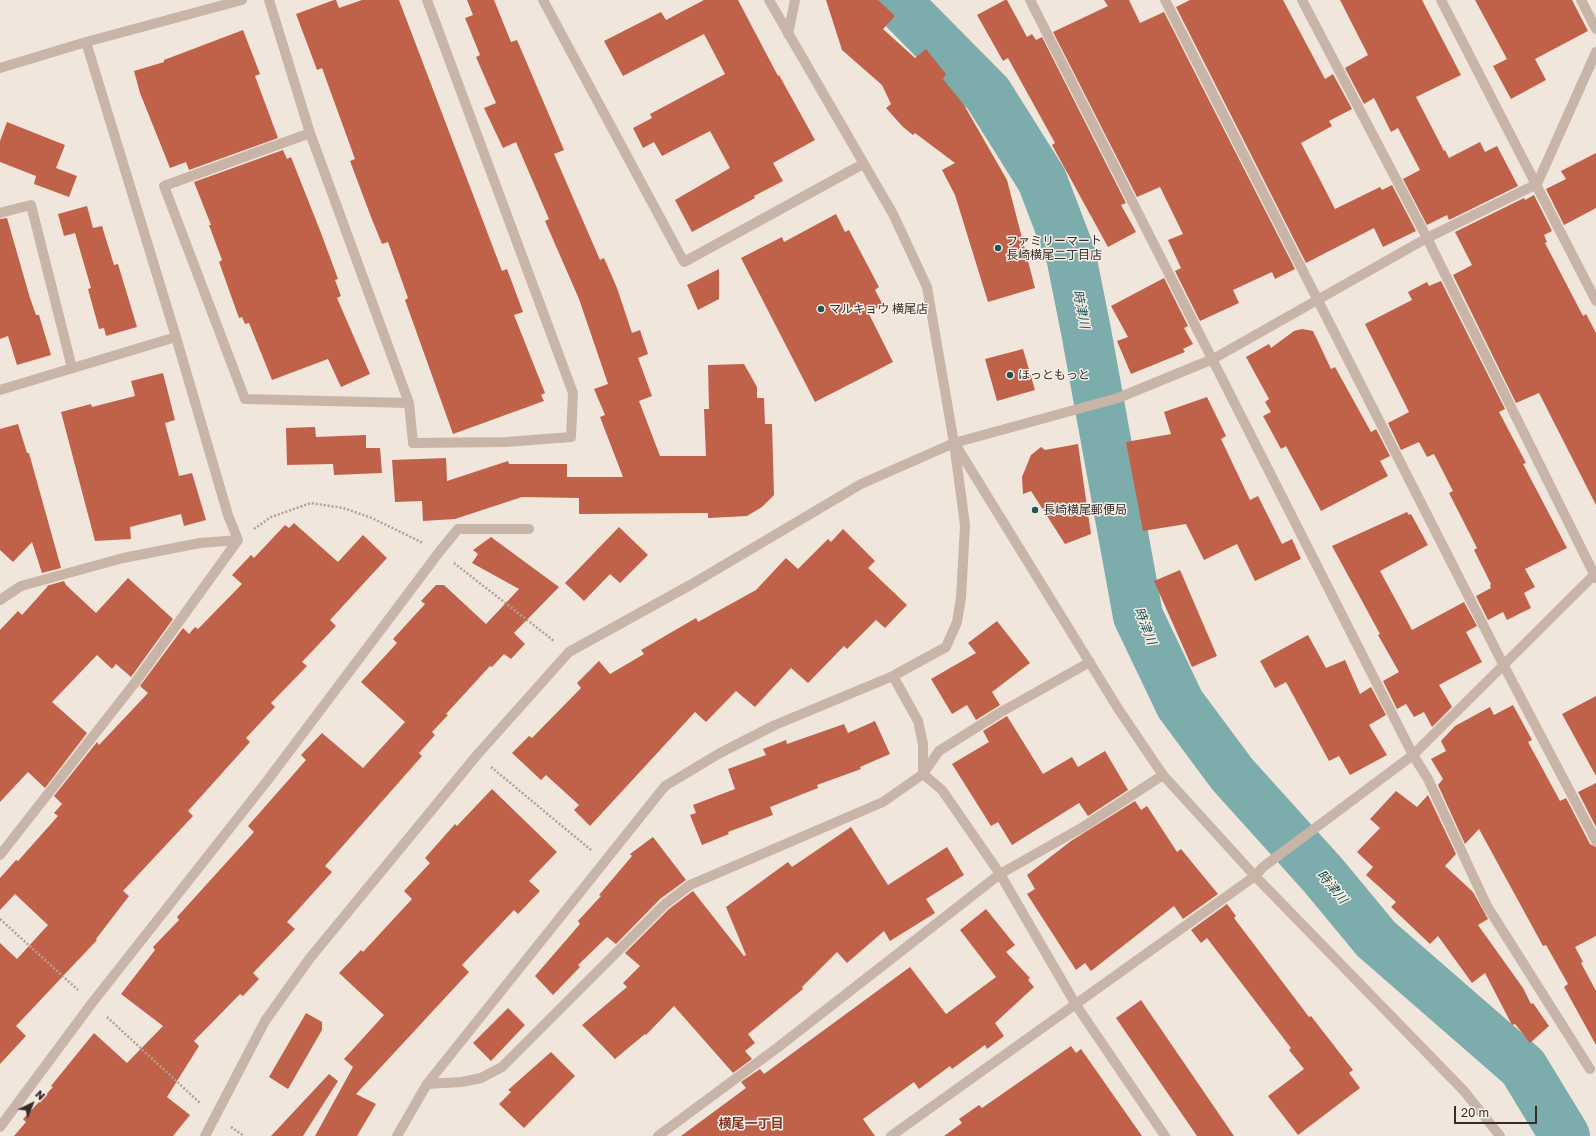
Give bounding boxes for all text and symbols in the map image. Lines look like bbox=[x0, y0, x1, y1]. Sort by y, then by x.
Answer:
place label: ファミリーマート 長崎横尾二丁目店 bbox=[1006, 234, 1102, 262]
marker: ファミリーマート 長崎横尾二丁目店 bbox=[993, 243, 1003, 253]
water label: 時津川 bbox=[1070, 288, 1092, 330]
place label: マルキョウ 横尾店 bbox=[829, 302, 928, 316]
marker: マルキョウ 横尾店 bbox=[816, 304, 826, 314]
place label: ほっともっと bbox=[1018, 368, 1090, 382]
marker: ほっともっと bbox=[1005, 370, 1015, 380]
place label: 長崎横尾郵便局 bbox=[1043, 503, 1127, 517]
marker: 長崎横尾郵便局 bbox=[1030, 505, 1040, 515]
water label: 時津川 bbox=[1131, 605, 1159, 647]
water label: 時津川 bbox=[1313, 867, 1351, 907]
north arrow bbox=[12, 1084, 52, 1124]
text: N bbox=[33, 1087, 48, 1102]
scale bar bbox=[1456, 1098, 1539, 1124]
text: 20 m bbox=[1461, 1105, 1489, 1120]
district label: 横尾一丁目 bbox=[719, 1116, 783, 1132]

